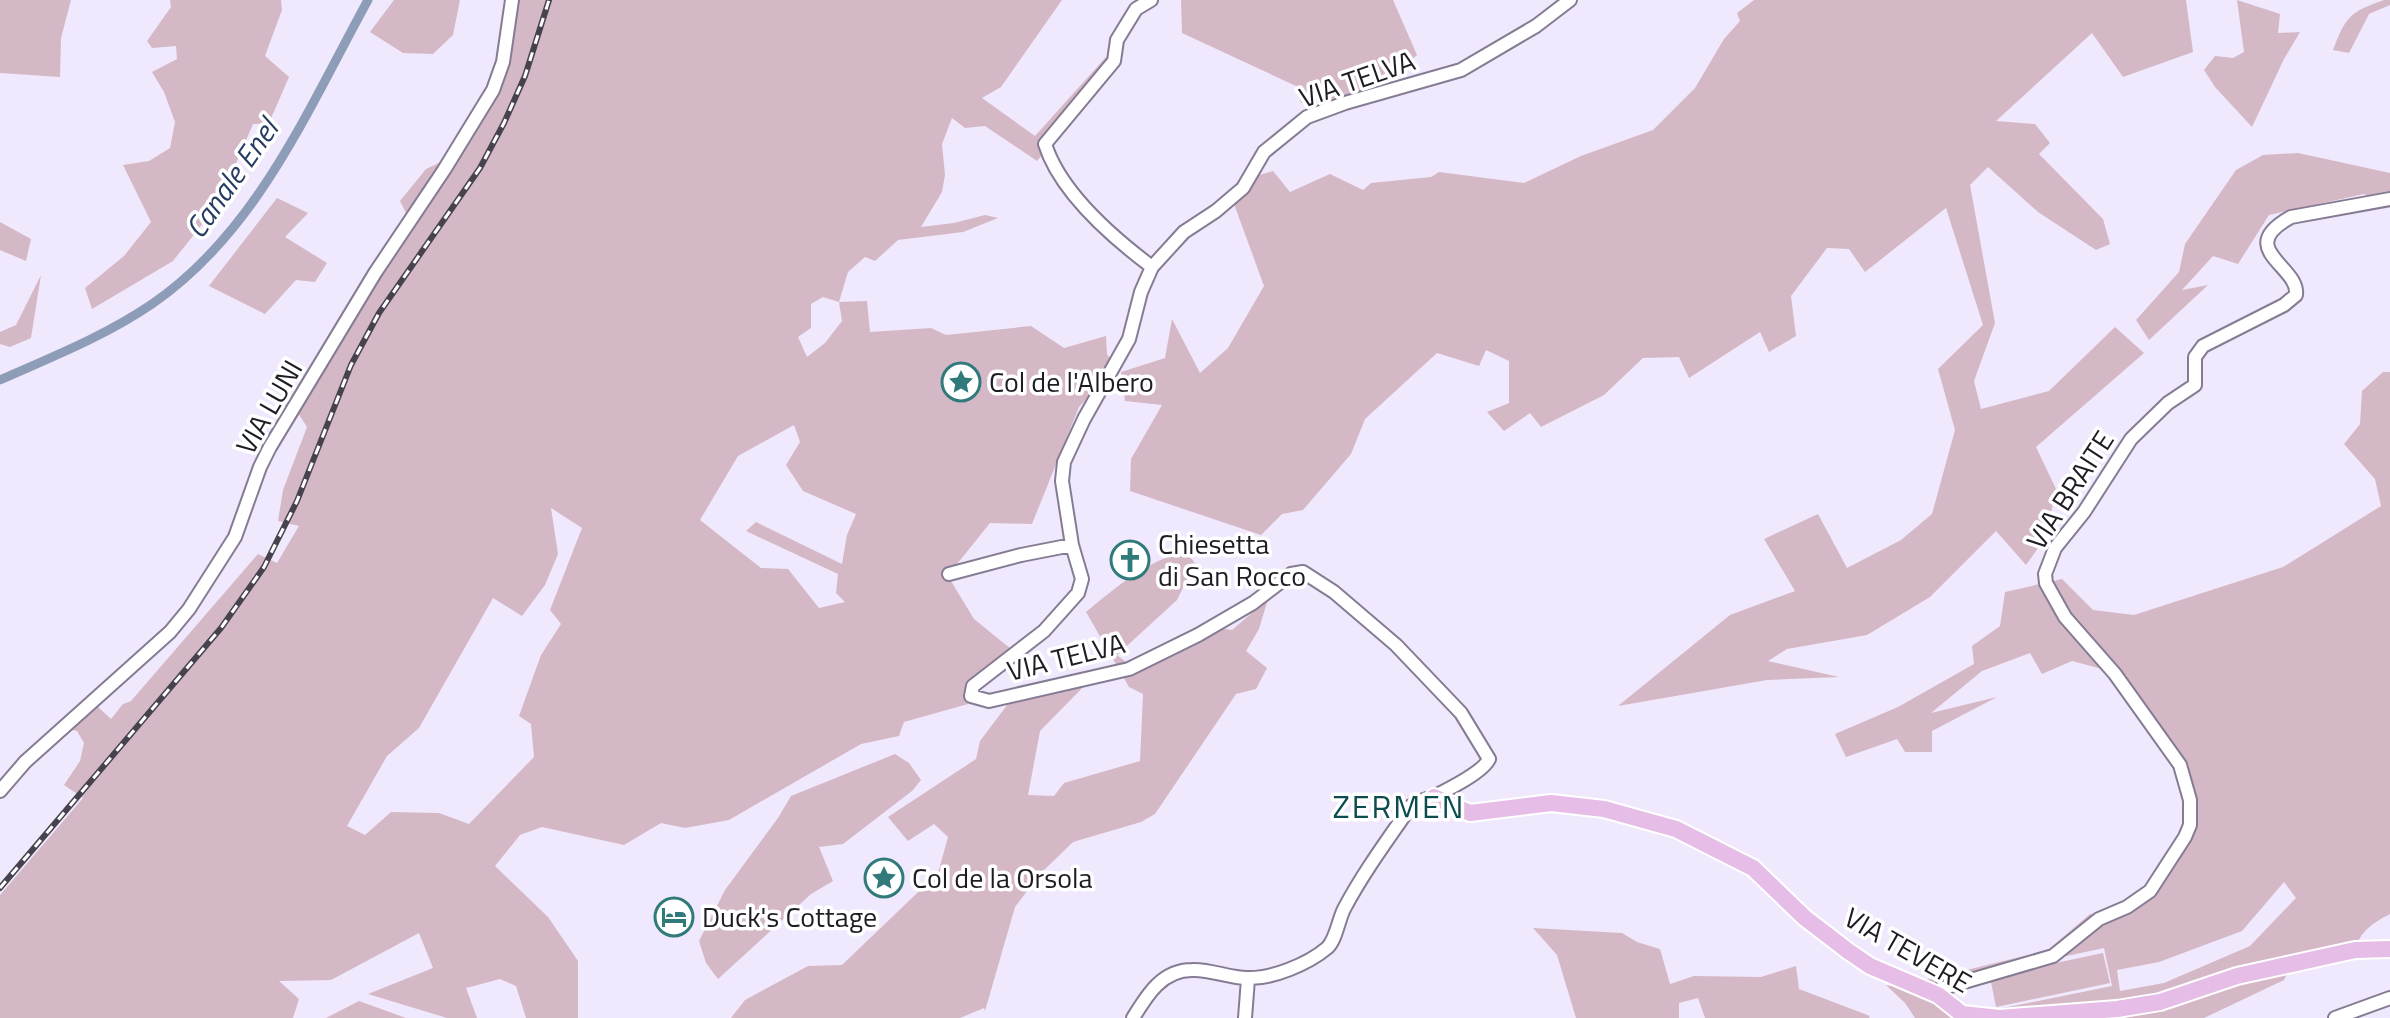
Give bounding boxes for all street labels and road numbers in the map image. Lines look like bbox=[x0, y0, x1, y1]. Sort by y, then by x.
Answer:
street label: VIA TELVA bbox=[1293, 39, 1421, 118]
street label: VIA LUNI bbox=[224, 351, 313, 462]
street label: VIA BRAITE bbox=[2015, 422, 2124, 558]
street label: VIA TELVA bbox=[1002, 621, 1130, 692]
street label: VIA TEVERE bbox=[1837, 896, 1980, 1003]

